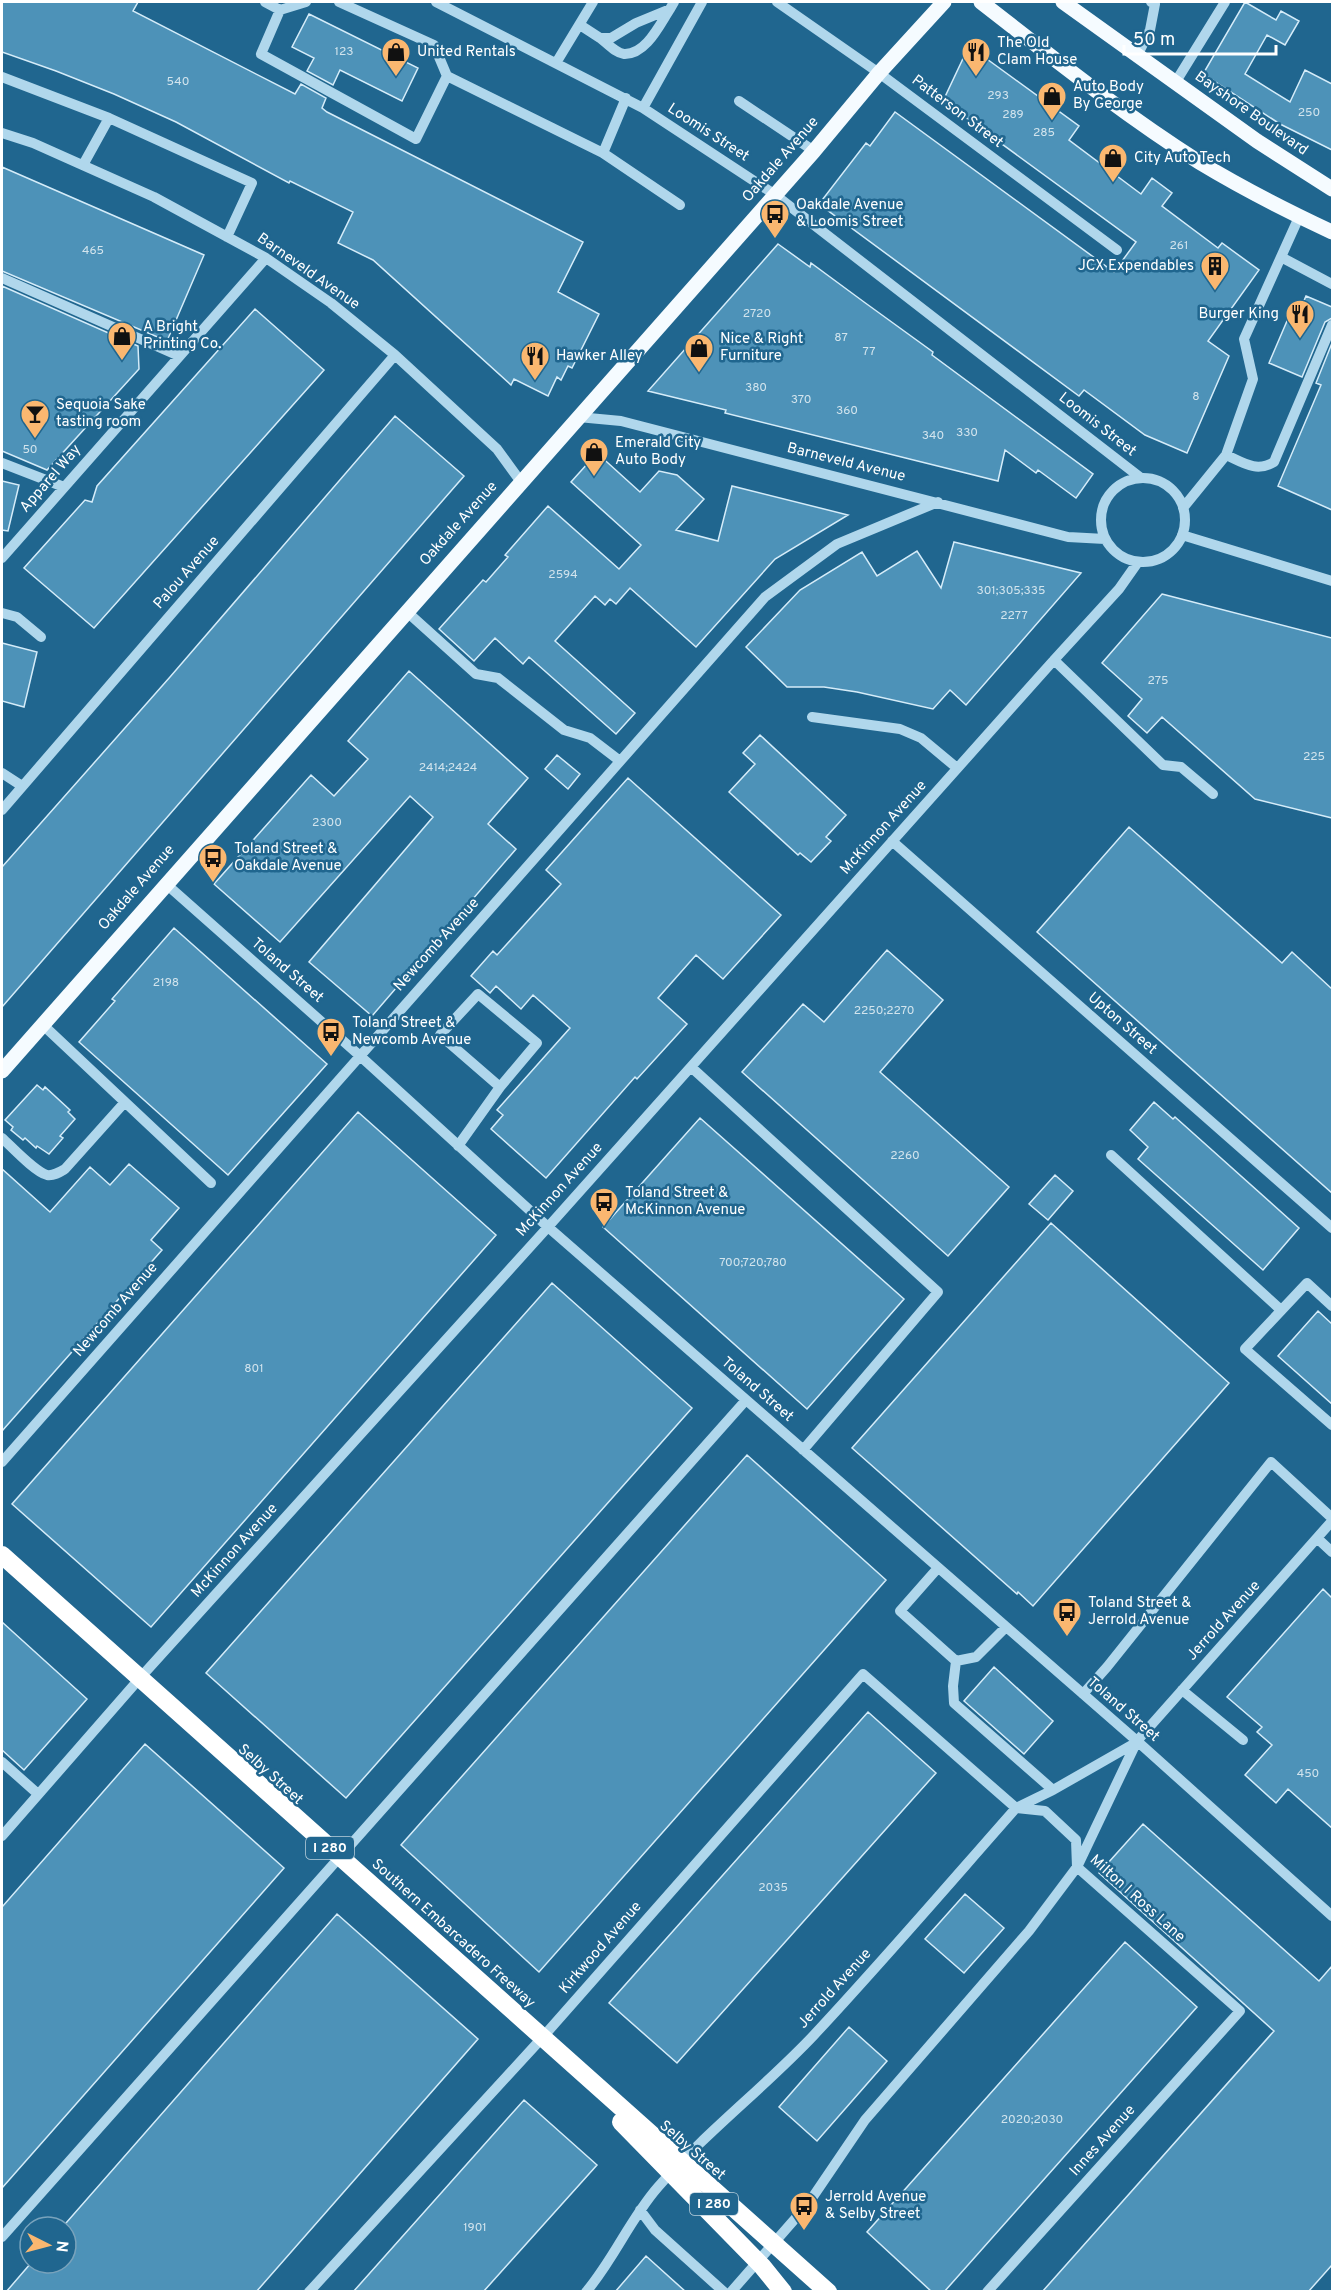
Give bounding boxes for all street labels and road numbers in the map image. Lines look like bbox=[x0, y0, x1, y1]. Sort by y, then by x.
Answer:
street label: Bayshore Boulevard bbox=[1191, 68, 1311, 160]
street label: Patterson Street bbox=[907, 71, 1007, 153]
street label: Loomis Street bbox=[664, 100, 752, 166]
street label: Oakdale Avenue bbox=[739, 113, 823, 207]
street label: Barneveld Avenue bbox=[253, 229, 363, 315]
street label: Loomis Street bbox=[1054, 389, 1140, 461]
street label: Barneveld Avenue bbox=[785, 439, 907, 487]
street label: Apparel Way bbox=[16, 441, 86, 517]
street label: Oakdale Avenue bbox=[416, 478, 502, 570]
street label: Palou Avenue bbox=[150, 532, 224, 614]
street label: McKinnon Avenue bbox=[837, 777, 931, 879]
street label: Oakdale Avenue bbox=[95, 841, 179, 935]
street label: Newcomb Avenue bbox=[390, 894, 484, 996]
street label: Toland Street bbox=[247, 934, 327, 1008]
street label: Upton Street bbox=[1083, 989, 1161, 1059]
street label: McKinnon Avenue bbox=[513, 1139, 607, 1241]
street label: Newcomb Avenue bbox=[70, 1259, 162, 1361]
street label: Toland Street bbox=[717, 1353, 797, 1427]
street label: McKinnon Avenue bbox=[188, 1500, 282, 1602]
street label: Jerrold Avenue bbox=[1183, 1577, 1265, 1665]
street label: Toland Street bbox=[1083, 1673, 1163, 1747]
street label: Selby Street bbox=[233, 1741, 307, 1809]
road number: I 280 bbox=[306, 1837, 354, 1859]
street label: Milton I Ross Lane bbox=[1085, 1851, 1189, 1947]
street label: Southern Embarcadero Freeway bbox=[367, 1855, 539, 2013]
street label: Kirkwood Avenue bbox=[556, 1898, 646, 1998]
street label: Jerrold Avenue bbox=[794, 1945, 876, 2033]
street label: Innes Avenue bbox=[1066, 2101, 1140, 2181]
street label: Selby Street bbox=[655, 2117, 729, 2185]
road number: I 280 bbox=[690, 2193, 738, 2215]

